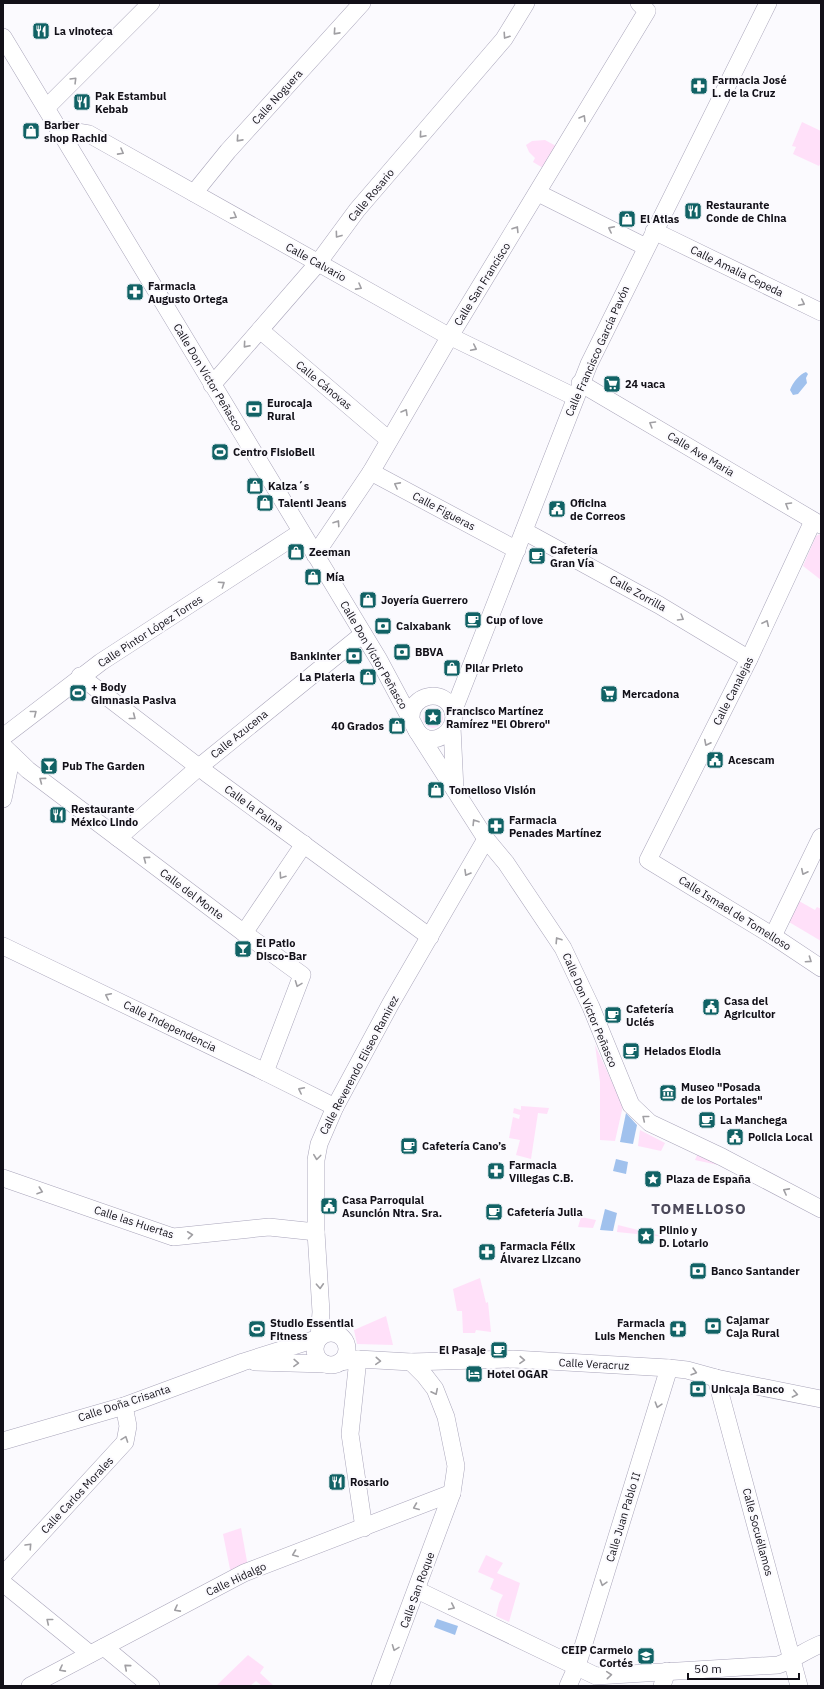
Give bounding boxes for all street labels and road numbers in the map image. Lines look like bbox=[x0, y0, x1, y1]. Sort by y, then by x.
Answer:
street label: Calle Noguera bbox=[249, 67, 305, 127]
street label: Calle Rosario bbox=[345, 166, 397, 224]
street label: Calle Calvario bbox=[283, 240, 349, 284]
street label: Calle San Francisco bbox=[451, 240, 513, 328]
street label: Calle Amalia Cepeda bbox=[688, 242, 786, 300]
street label: Calle Francisco García Pavón bbox=[562, 284, 632, 418]
street label: Calle Don Víctor Peñasco bbox=[170, 321, 246, 433]
street label: Calle Cánovas bbox=[293, 358, 355, 412]
street label: Calle Ave Maria bbox=[665, 429, 737, 480]
street label: Calle Figueras bbox=[410, 489, 478, 533]
street label: Calle Zorrilla bbox=[607, 572, 669, 614]
street label: Calle Pintor López Torres bbox=[95, 592, 205, 670]
street label: Calle Don Víctor Peñasco bbox=[337, 598, 411, 712]
street label: Calle Canalejas bbox=[710, 654, 756, 728]
street label: Calle Azucena bbox=[208, 707, 270, 761]
street label: Calle la Palma bbox=[222, 782, 286, 834]
street label: Calle del Monte bbox=[157, 865, 227, 923]
street label: Calle Ismael de Tomelloso bbox=[676, 873, 794, 953]
street label: Calle Don Víctor Peñasco bbox=[560, 951, 620, 1069]
street label: Calle Reverendo Eliseo Ramirez bbox=[316, 993, 402, 1137]
street label: Calle Independencia bbox=[121, 997, 219, 1055]
street label: Calle las Huertas bbox=[92, 1202, 176, 1242]
street label: Calle Veracruz bbox=[558, 1355, 630, 1373]
street label: Calle Doña Crisanta bbox=[76, 1381, 172, 1425]
street label: Calle Carlos Morales bbox=[38, 1453, 116, 1537]
street label: Calle Juan Pablo II bbox=[603, 1470, 643, 1564]
street label: Calle Socuéllamos bbox=[740, 1486, 776, 1578]
street label: Calle San Roque bbox=[397, 1550, 437, 1630]
street label: Calle Hidalgo bbox=[204, 1559, 268, 1599]

